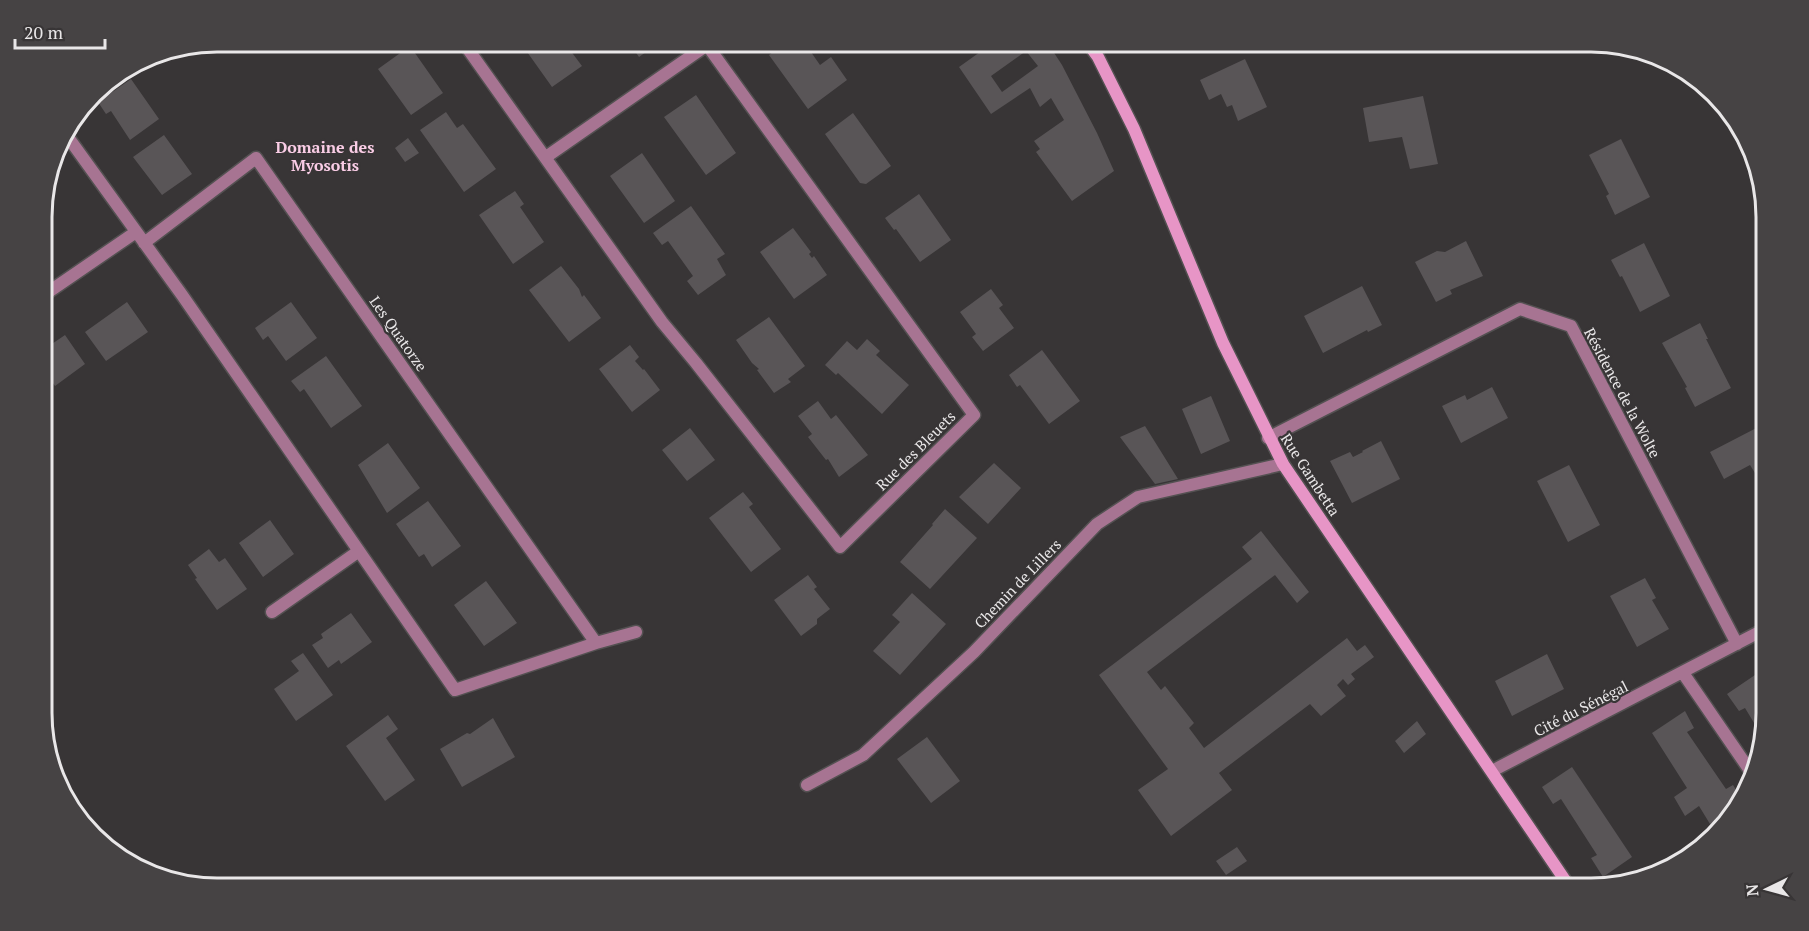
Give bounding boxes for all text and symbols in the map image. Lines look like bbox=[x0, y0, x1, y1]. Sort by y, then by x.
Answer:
scale bar bbox=[15, 12, 105, 50]
text: 20 m bbox=[24, 20, 64, 44]
district label: Domaine des Myosotis bbox=[276, 136, 374, 176]
street label: Les Quatorze bbox=[366, 292, 432, 375]
street label: Résidence de la Wolte bbox=[1580, 324, 1666, 461]
street label: Rue des Bleuets bbox=[871, 406, 959, 494]
street label: Rue Gambetta bbox=[1277, 429, 1345, 520]
street label: Chemin de Lillers bbox=[969, 534, 1065, 632]
street label: Cité du Sénégal bbox=[1530, 676, 1631, 741]
north arrow bbox=[1737, 859, 1797, 919]
text: N bbox=[1741, 883, 1764, 897]

